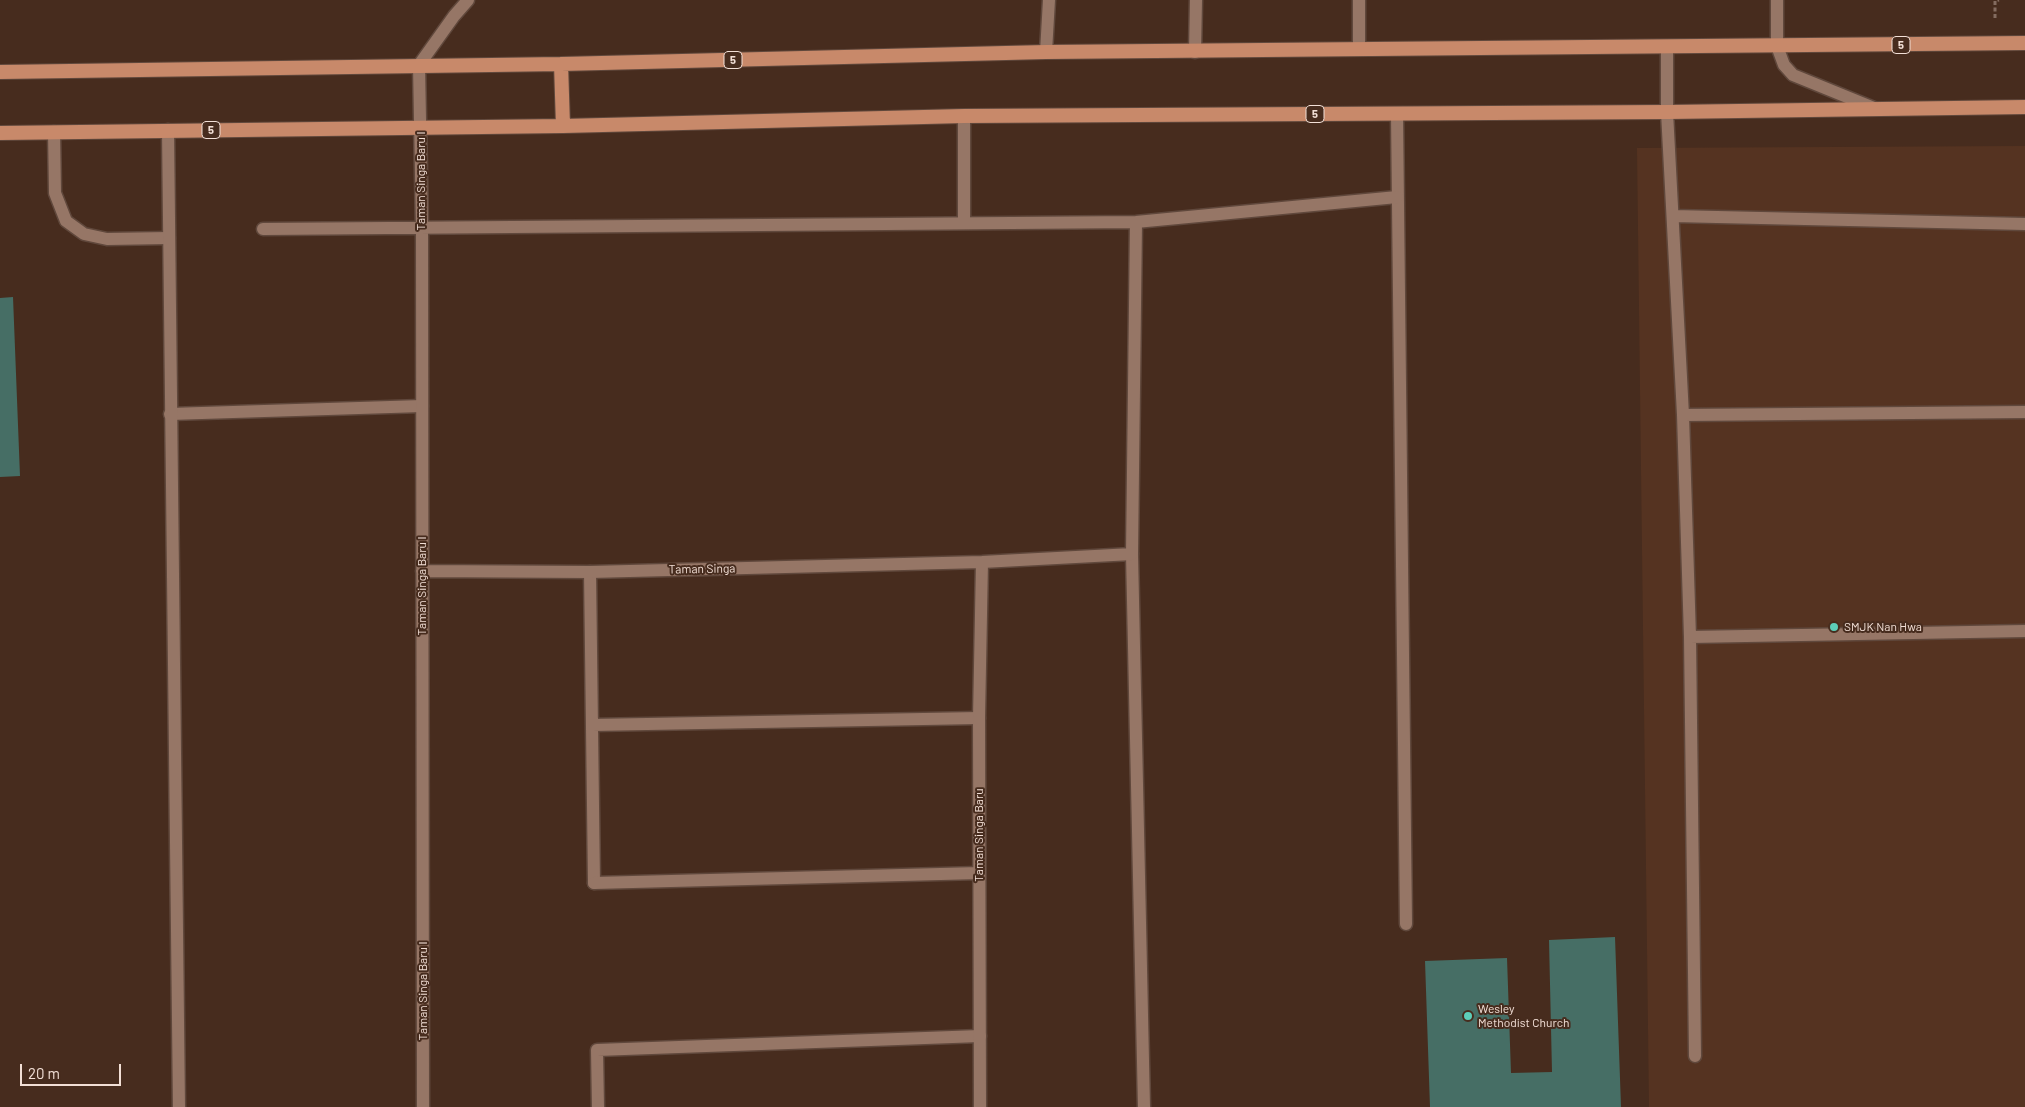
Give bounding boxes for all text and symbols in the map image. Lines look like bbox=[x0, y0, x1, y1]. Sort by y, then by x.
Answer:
road number: 5 bbox=[1892, 36, 1910, 54]
road number: 5 bbox=[724, 52, 742, 68]
road number: 5 bbox=[1306, 106, 1324, 122]
road number: 5 bbox=[202, 122, 220, 138]
street label: Taman Singa Baru I bbox=[414, 131, 428, 231]
street label: Taman Singa Baru I bbox=[415, 536, 429, 636]
street label: Taman Singa bbox=[668, 561, 736, 577]
place label: SMJK Nan Hwa bbox=[1844, 620, 1922, 634]
marker: SMJK Nan Hwa bbox=[1828, 621, 1840, 633]
street label: Taman Singa Baru bbox=[972, 788, 986, 882]
street label: Taman Singa Baru I bbox=[416, 941, 430, 1041]
place label: Wesley Methodist Church bbox=[1478, 1002, 1570, 1030]
marker: Wesley Methodist Church bbox=[1462, 1010, 1474, 1022]
scale bar bbox=[22, 1054, 124, 1086]
text: 20 m bbox=[28, 1064, 60, 1082]

